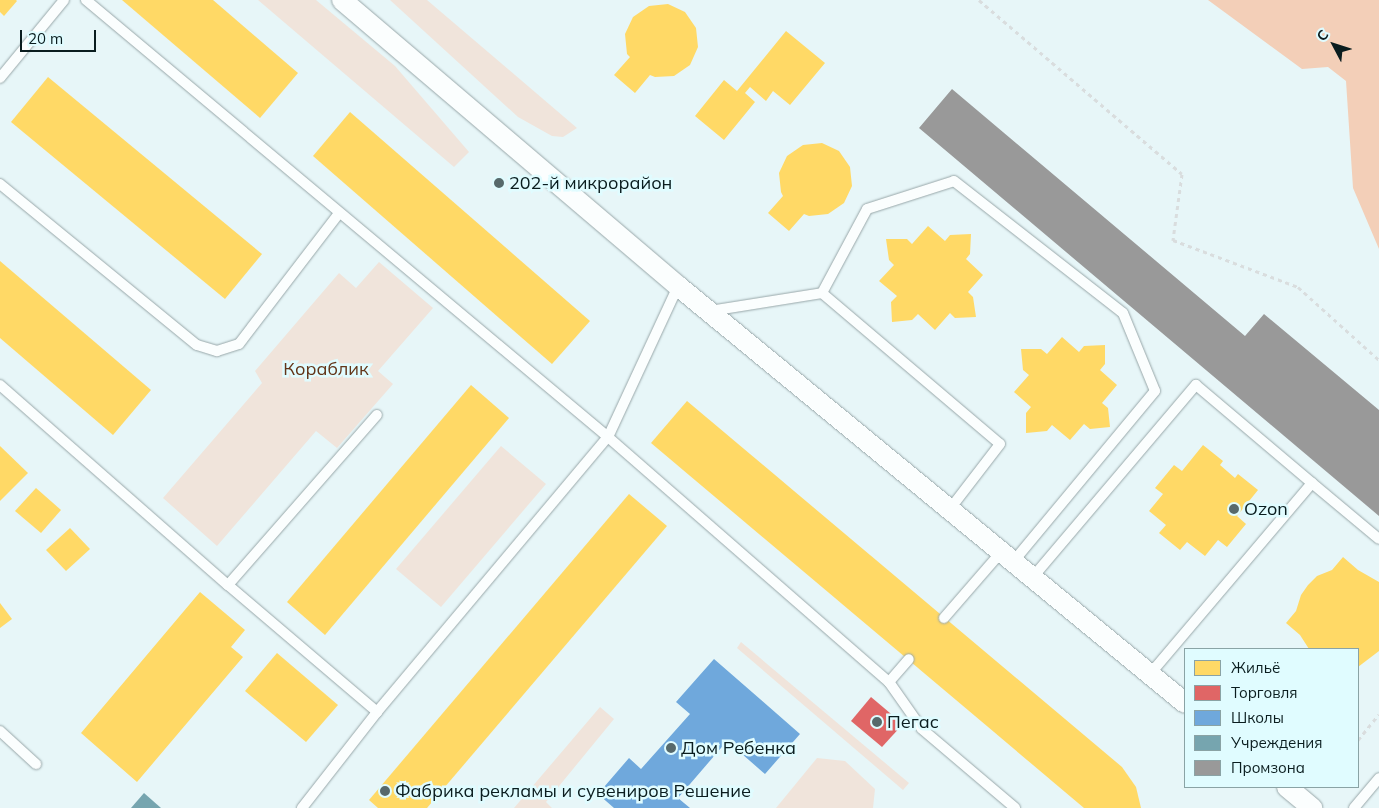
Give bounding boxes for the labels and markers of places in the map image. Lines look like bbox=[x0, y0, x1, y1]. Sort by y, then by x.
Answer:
place label: 202-й микрорайон bbox=[509, 172, 672, 194]
marker: 202-й микрорайон bbox=[493, 177, 505, 189]
place label: Ozon bbox=[1244, 498, 1288, 520]
marker: Ozon bbox=[1228, 503, 1240, 515]
place label: Пегас bbox=[887, 711, 939, 733]
marker: Пегас bbox=[871, 716, 883, 728]
place label: Дом Ребенка bbox=[681, 737, 796, 759]
marker: Дом Ребенка bbox=[665, 742, 677, 754]
place label: Фабрика рекламы и сувениров Решение bbox=[395, 780, 751, 802]
marker: Фабрика рекламы и сувениров Решение bbox=[379, 785, 391, 797]

